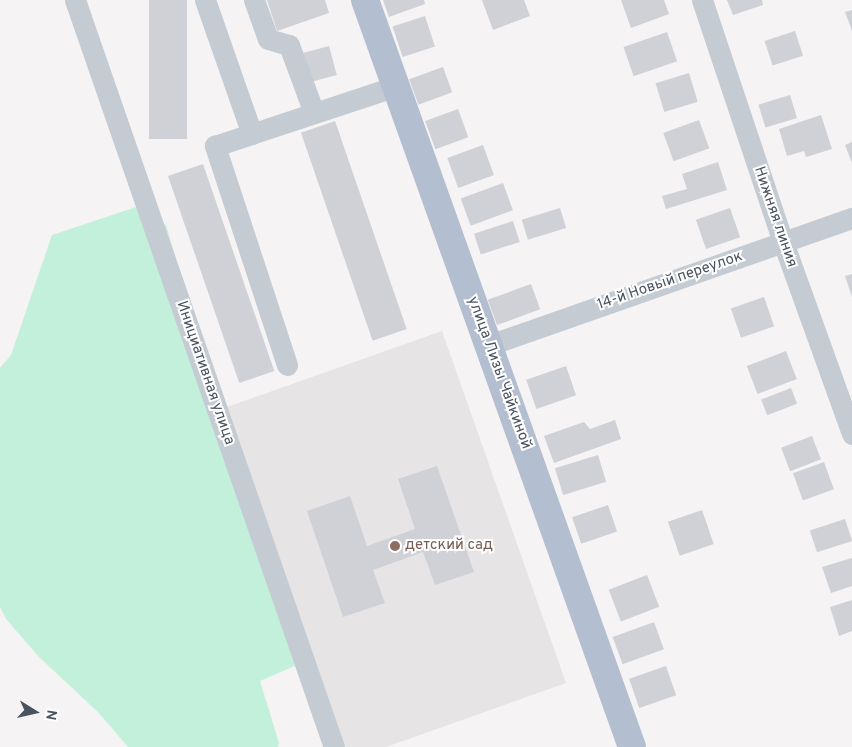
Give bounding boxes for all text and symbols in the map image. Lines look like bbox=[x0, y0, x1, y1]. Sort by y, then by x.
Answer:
street label: Нижняя линия bbox=[749, 164, 801, 270]
street label: 14-й Новый переулок bbox=[595, 248, 745, 314]
street label: улица Лизы Чайкиной bbox=[463, 294, 535, 452]
street label: Инициативная улица bbox=[172, 299, 238, 447]
place label: детский сад bbox=[405, 537, 493, 555]
marker: детский сад bbox=[389, 540, 401, 552]
north arrow bbox=[10, 687, 60, 737]
text: N bbox=[41, 708, 60, 721]

